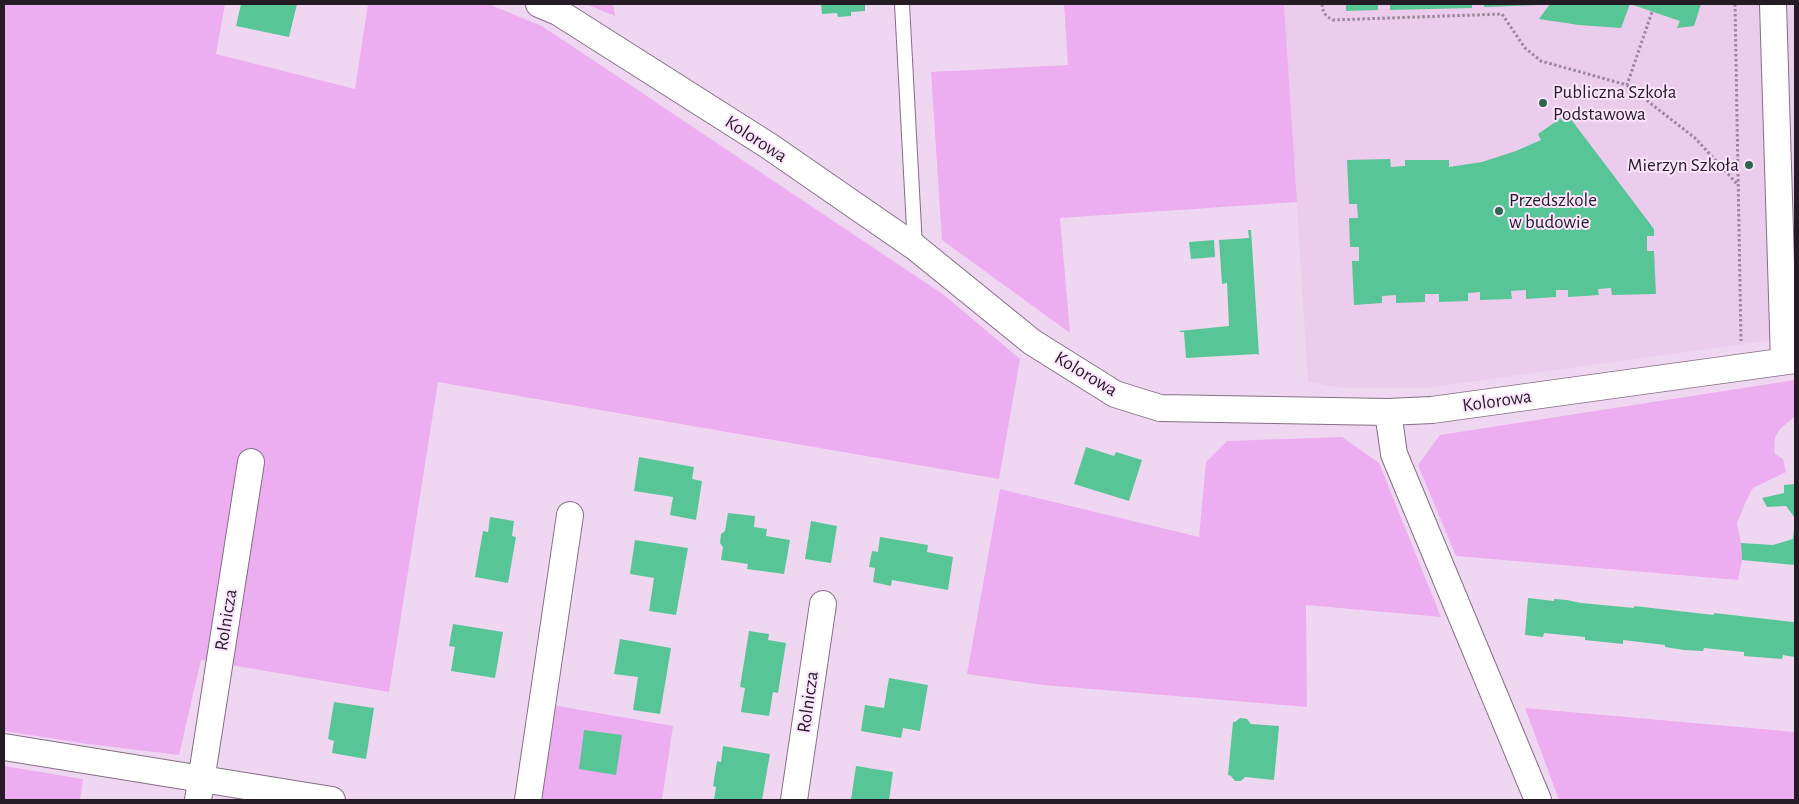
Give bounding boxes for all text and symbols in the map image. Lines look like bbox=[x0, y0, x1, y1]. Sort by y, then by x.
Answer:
place label: Publiczna Szkoła Podstawowa bbox=[1553, 81, 1676, 125]
marker: Publiczna Szkoła Podstawowa bbox=[1537, 97, 1549, 109]
street label: Kolorowa bbox=[721, 110, 791, 168]
place label: Mierzyn Szkoła bbox=[1627, 154, 1739, 176]
marker: Mierzyn Szkoła bbox=[1743, 159, 1755, 171]
place label: Przedszkole w budowie bbox=[1509, 189, 1597, 233]
marker: Przedszkole w budowie bbox=[1493, 205, 1505, 217]
street label: Kolorowa bbox=[1050, 346, 1122, 402]
street label: Kolorowa bbox=[1461, 385, 1533, 417]
street label: Rolnicza bbox=[210, 587, 242, 653]
street label: Rolnicza bbox=[792, 670, 824, 734]

